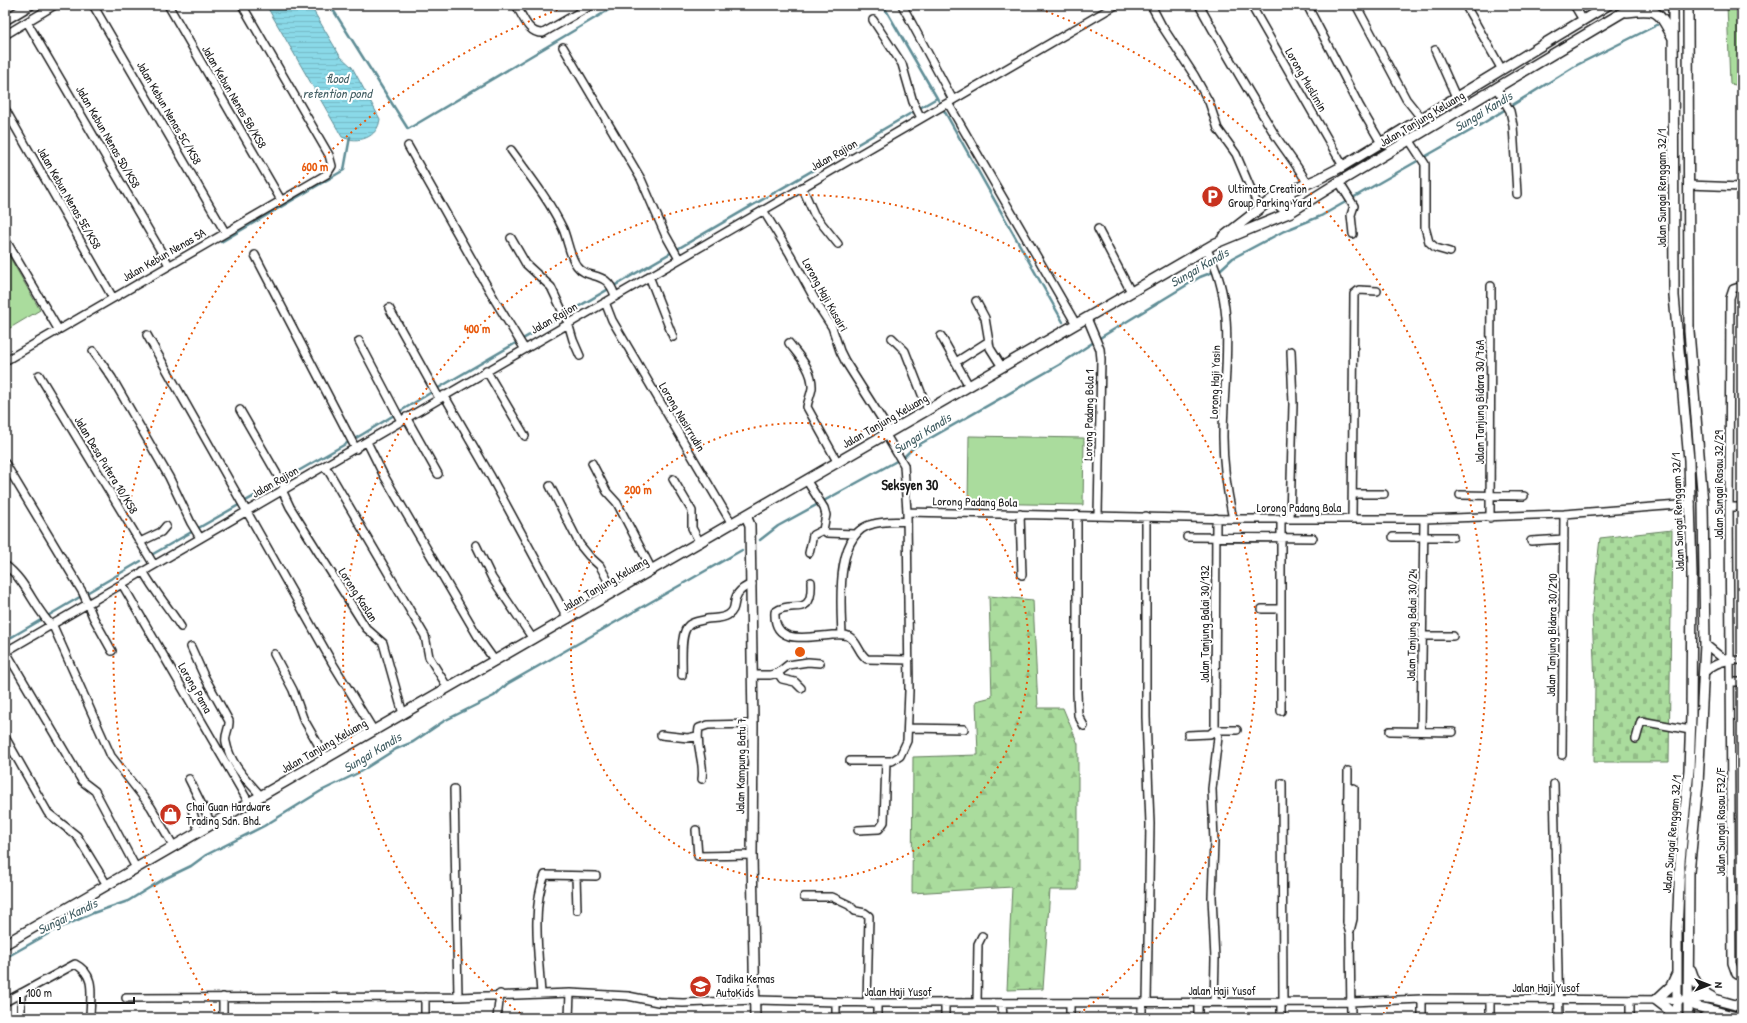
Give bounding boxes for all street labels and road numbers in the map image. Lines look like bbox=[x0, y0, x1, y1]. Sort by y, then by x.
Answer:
street label: Jalan Kebun Nenas 5B/KS8 bbox=[198, 42, 271, 151]
street label: Lorong Muslimin bbox=[1281, 45, 1332, 115]
street label: Jalan Kebun Nenas 5C/KS8 bbox=[133, 58, 206, 167]
street label: Jalan Kebun Nenas 5D/KS8 bbox=[72, 82, 145, 191]
street label: Jalan Tanjung Keluang bbox=[1376, 86, 1468, 151]
street label: Jalan Sungai Renggam 32/1 bbox=[1653, 129, 1670, 247]
street label: Jalan Rajion bbox=[807, 134, 860, 175]
street label: Jalan Kebun Nenas 5E/KS8 bbox=[33, 144, 106, 252]
street label: Jalan Kebun Nenas 5A bbox=[119, 224, 209, 285]
street label: Lorong Haji Kusairi bbox=[798, 255, 853, 334]
street label: Jalan Rajion bbox=[527, 297, 580, 338]
street label: Jalan Tanjung Bidara 30/76A bbox=[1471, 339, 1488, 464]
street label: Lorong Haji Yasin bbox=[1205, 345, 1224, 419]
street label: Lorong Padang Bola 1 bbox=[1079, 369, 1098, 461]
street label: Lorong Nasirrudin bbox=[655, 379, 710, 454]
street label: Jalan Tanjung Keluang bbox=[839, 389, 931, 452]
street label: Jalan Desa Putera 10/KS8 bbox=[71, 413, 142, 517]
street label: Jalan Sungai Rasau 32/29 bbox=[1710, 430, 1727, 540]
street label: Jalan Sungai Renggam 32/1 bbox=[1667, 452, 1688, 572]
street label: Jalan Rajion bbox=[248, 461, 301, 502]
street label: Lorong Padang Bola bbox=[933, 492, 1018, 511]
street label: Lorong Padang Bola bbox=[1257, 499, 1342, 516]
street label: Jalan Tanjung Keluang bbox=[559, 552, 651, 615]
street label: Lorong Kaslan bbox=[335, 564, 382, 625]
street label: Jalan Tanjung Balai 30/132 bbox=[1196, 565, 1213, 683]
street label: Jalan Tanjung Balai 30/24 bbox=[1402, 568, 1421, 681]
street label: Jalan Tanjung Bidara 30/210 bbox=[1542, 573, 1561, 697]
street label: Lorong Pama bbox=[174, 659, 217, 716]
street label: Jalan Tanjung Keluang bbox=[278, 714, 370, 777]
street label: Jalan Kampung Batu 7 bbox=[731, 718, 750, 814]
street label: Jalan Sungai Rasau F32/F bbox=[1712, 767, 1729, 876]
street label: Jalan Sungai Renggam 32/1 bbox=[1658, 774, 1685, 894]
street label: Jalan Haji Yusof bbox=[1512, 979, 1581, 996]
street label: Jalan Haji Yusof bbox=[1188, 982, 1257, 999]
street label: Jalan Haji Yusof bbox=[864, 983, 933, 1000]

